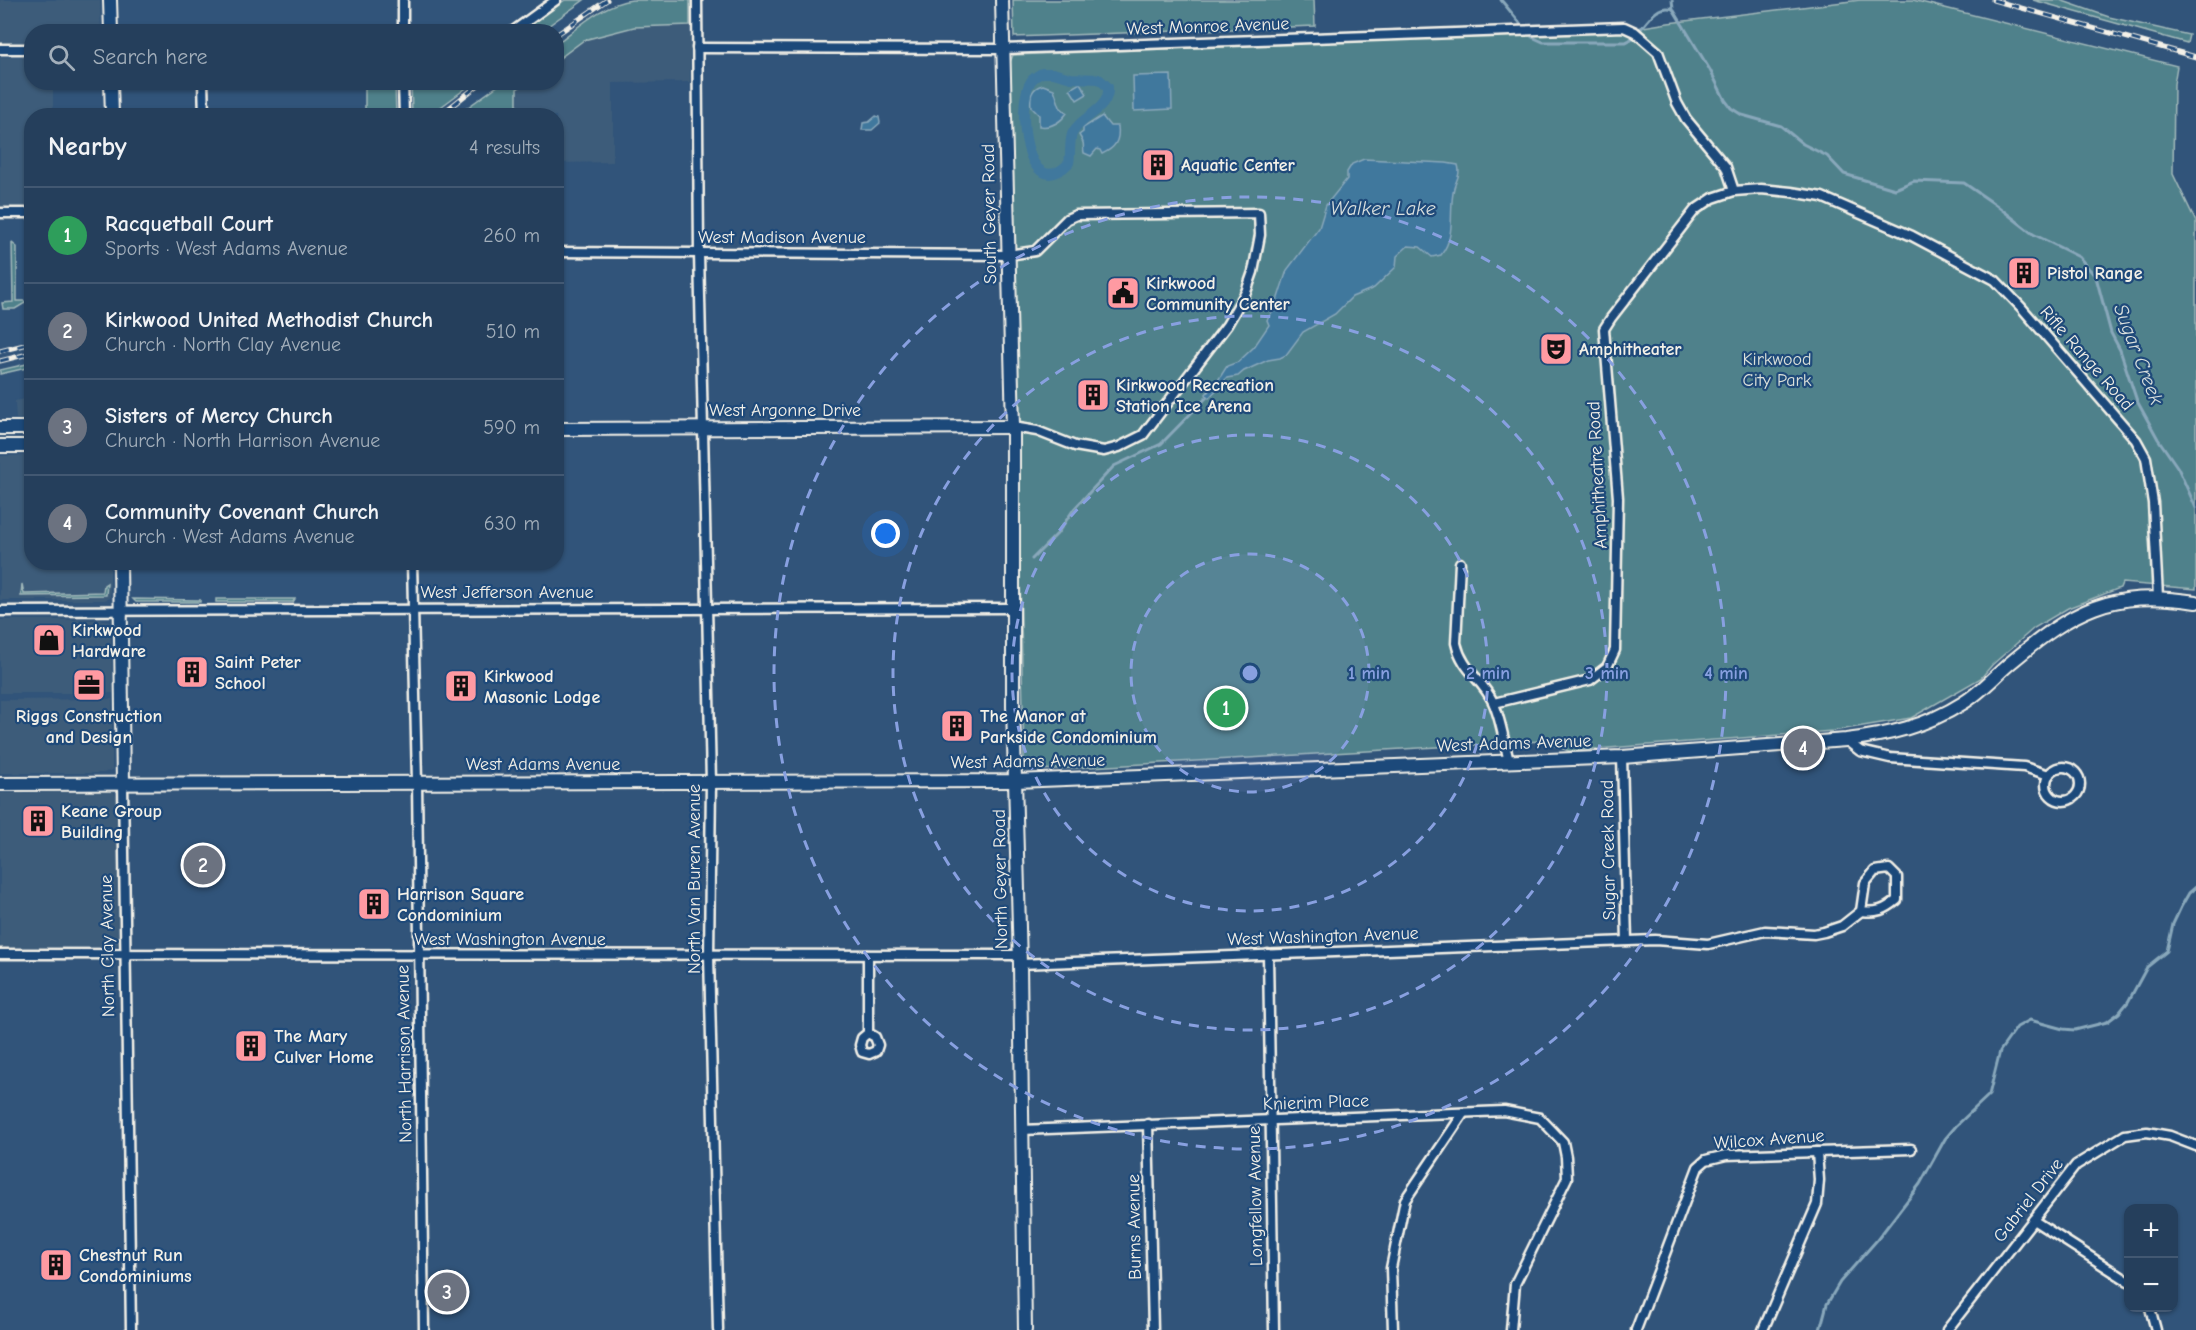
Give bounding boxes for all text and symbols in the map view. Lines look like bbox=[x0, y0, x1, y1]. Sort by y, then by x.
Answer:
street label: West Monroe Avenue bbox=[1126, 13, 1290, 40]
search box bbox=[24, 24, 564, 90]
icon: search bbox=[45, 41, 78, 74]
text: Search here bbox=[93, 44, 208, 70]
text: Nearby bbox=[48, 132, 127, 162]
text: 4 results bbox=[469, 136, 540, 159]
street label: South Geyer Road bbox=[978, 144, 1001, 284]
building icon: Aquatic Center bbox=[1140, 147, 1176, 183]
place label: Aquatic Center bbox=[1181, 155, 1295, 176]
water label: Walker Lake bbox=[1330, 197, 1436, 220]
text: Racquetball Court bbox=[105, 211, 273, 237]
text: 1 bbox=[64, 224, 71, 247]
text: 260 m bbox=[483, 224, 540, 247]
street label: West Madison Avenue bbox=[698, 227, 866, 248]
text: Sports · West Adams Avenue bbox=[105, 237, 348, 260]
building icon: Pistol Range bbox=[2006, 255, 2042, 291]
place label: Pistol Range bbox=[2047, 263, 2143, 284]
place label: Kirkwood Community Center bbox=[1146, 273, 1291, 315]
public building icon: Kirkwood Community Center bbox=[1105, 275, 1141, 311]
water label: Sugar Creek bbox=[2109, 300, 2168, 408]
street label: Rifle Range Road bbox=[2035, 302, 2138, 415]
text: Kirkwood United Methodist Church bbox=[105, 307, 433, 333]
text: 2 bbox=[63, 320, 72, 343]
text: 510 m bbox=[486, 320, 540, 343]
theatre icon: Amphitheater bbox=[1538, 331, 1574, 367]
text: Church · North Clay Avenue bbox=[105, 333, 341, 356]
place label: Amphitheater bbox=[1579, 339, 1682, 360]
park label: Kirkwood City Park bbox=[1742, 349, 1812, 391]
place label: Kirkwood Recreation Station Ice Arena bbox=[1116, 375, 1274, 417]
building icon: Kirkwood Recreation Station Ice Arena bbox=[1075, 377, 1111, 413]
street label: West Argonne Drive bbox=[709, 400, 861, 421]
street label: Amphitheatre Road bbox=[1583, 401, 1612, 549]
text: Sisters of Mercy Church bbox=[105, 403, 333, 429]
text: 3 bbox=[63, 416, 72, 439]
text: 590 m bbox=[483, 416, 540, 439]
text: Church · North Harrison Avenue bbox=[105, 429, 380, 452]
text: Community Covenant Church bbox=[105, 499, 379, 525]
text: 4 bbox=[63, 512, 72, 535]
text: 630 m bbox=[484, 512, 540, 535]
your location bbox=[871, 519, 900, 548]
text: Church · West Adams Avenue bbox=[105, 525, 355, 548]
street label: West Jefferson Avenue bbox=[421, 582, 593, 603]
place label: Kirkwood Hardware bbox=[72, 620, 146, 662]
shop icon: Kirkwood Hardware bbox=[31, 622, 67, 658]
place label: Saint Peter School bbox=[215, 652, 302, 694]
building icon: Saint Peter School bbox=[174, 654, 210, 690]
centre of rings bbox=[1240, 663, 1260, 683]
text: 1 min bbox=[1348, 663, 1390, 684]
text: 2 min bbox=[1466, 663, 1510, 684]
text: 3 min bbox=[1585, 663, 1629, 684]
text: 4 min bbox=[1704, 663, 1748, 684]
place label: Kirkwood Masonic Lodge bbox=[484, 666, 600, 708]
office icon: Riggs Construction and Design bbox=[71, 667, 107, 703]
building icon: Kirkwood Masonic Lodge bbox=[443, 668, 479, 704]
pin: 1 bbox=[1206, 686, 1246, 730]
place label: Riggs Construction and Design bbox=[16, 706, 162, 748]
place label: The Manor at Parkside Condominium bbox=[980, 706, 1157, 748]
building icon: The Manor at Parkside Condominium bbox=[939, 708, 975, 744]
pin: 4 bbox=[1784, 726, 1822, 771]
street label: West Adams Avenue bbox=[1436, 730, 1592, 757]
street label: West Adams Avenue bbox=[951, 750, 1105, 773]
street label: West Adams Avenue bbox=[466, 754, 620, 775]
street label: Sugar Creek Road bbox=[1597, 780, 1620, 920]
street label: North Van Buren Avenue bbox=[684, 784, 705, 974]
place label: Keane Group Building bbox=[61, 801, 162, 843]
building icon: Keane Group Building bbox=[20, 803, 56, 839]
street label: North Geyer Road bbox=[989, 809, 1012, 949]
pin: 2 bbox=[184, 842, 222, 888]
street label: North Clay Avenue bbox=[96, 875, 119, 1017]
place label: Harrison Square Condominium bbox=[397, 884, 524, 926]
building icon: Harrison Square Condominium bbox=[356, 886, 392, 922]
street label: West Washington Avenue bbox=[1227, 923, 1419, 950]
street label: West Washington Avenue bbox=[414, 929, 606, 950]
street label: North Harrison Avenue bbox=[392, 965, 417, 1143]
place label: The Mary Culver Home bbox=[274, 1026, 374, 1068]
building icon: The Mary Culver Home bbox=[233, 1028, 269, 1064]
street label: Knierim Place bbox=[1263, 1090, 1369, 1115]
street label: Wilcox Avenue bbox=[1713, 1125, 1825, 1154]
street label: Longfellow Avenue bbox=[1244, 1126, 1267, 1266]
street label: Gabriel Drive bbox=[1989, 1154, 2068, 1246]
street label: Burns Avenue bbox=[1123, 1174, 1146, 1280]
map controls bbox=[2124, 1204, 2178, 1312]
button: + bbox=[2124, 1204, 2178, 1258]
place label: Chestnut Run Condominiums bbox=[79, 1245, 192, 1287]
building icon: Chestnut Run Condominiums bbox=[38, 1247, 74, 1283]
button: − bbox=[2124, 1258, 2178, 1312]
pin: 3 bbox=[428, 1270, 466, 1314]

